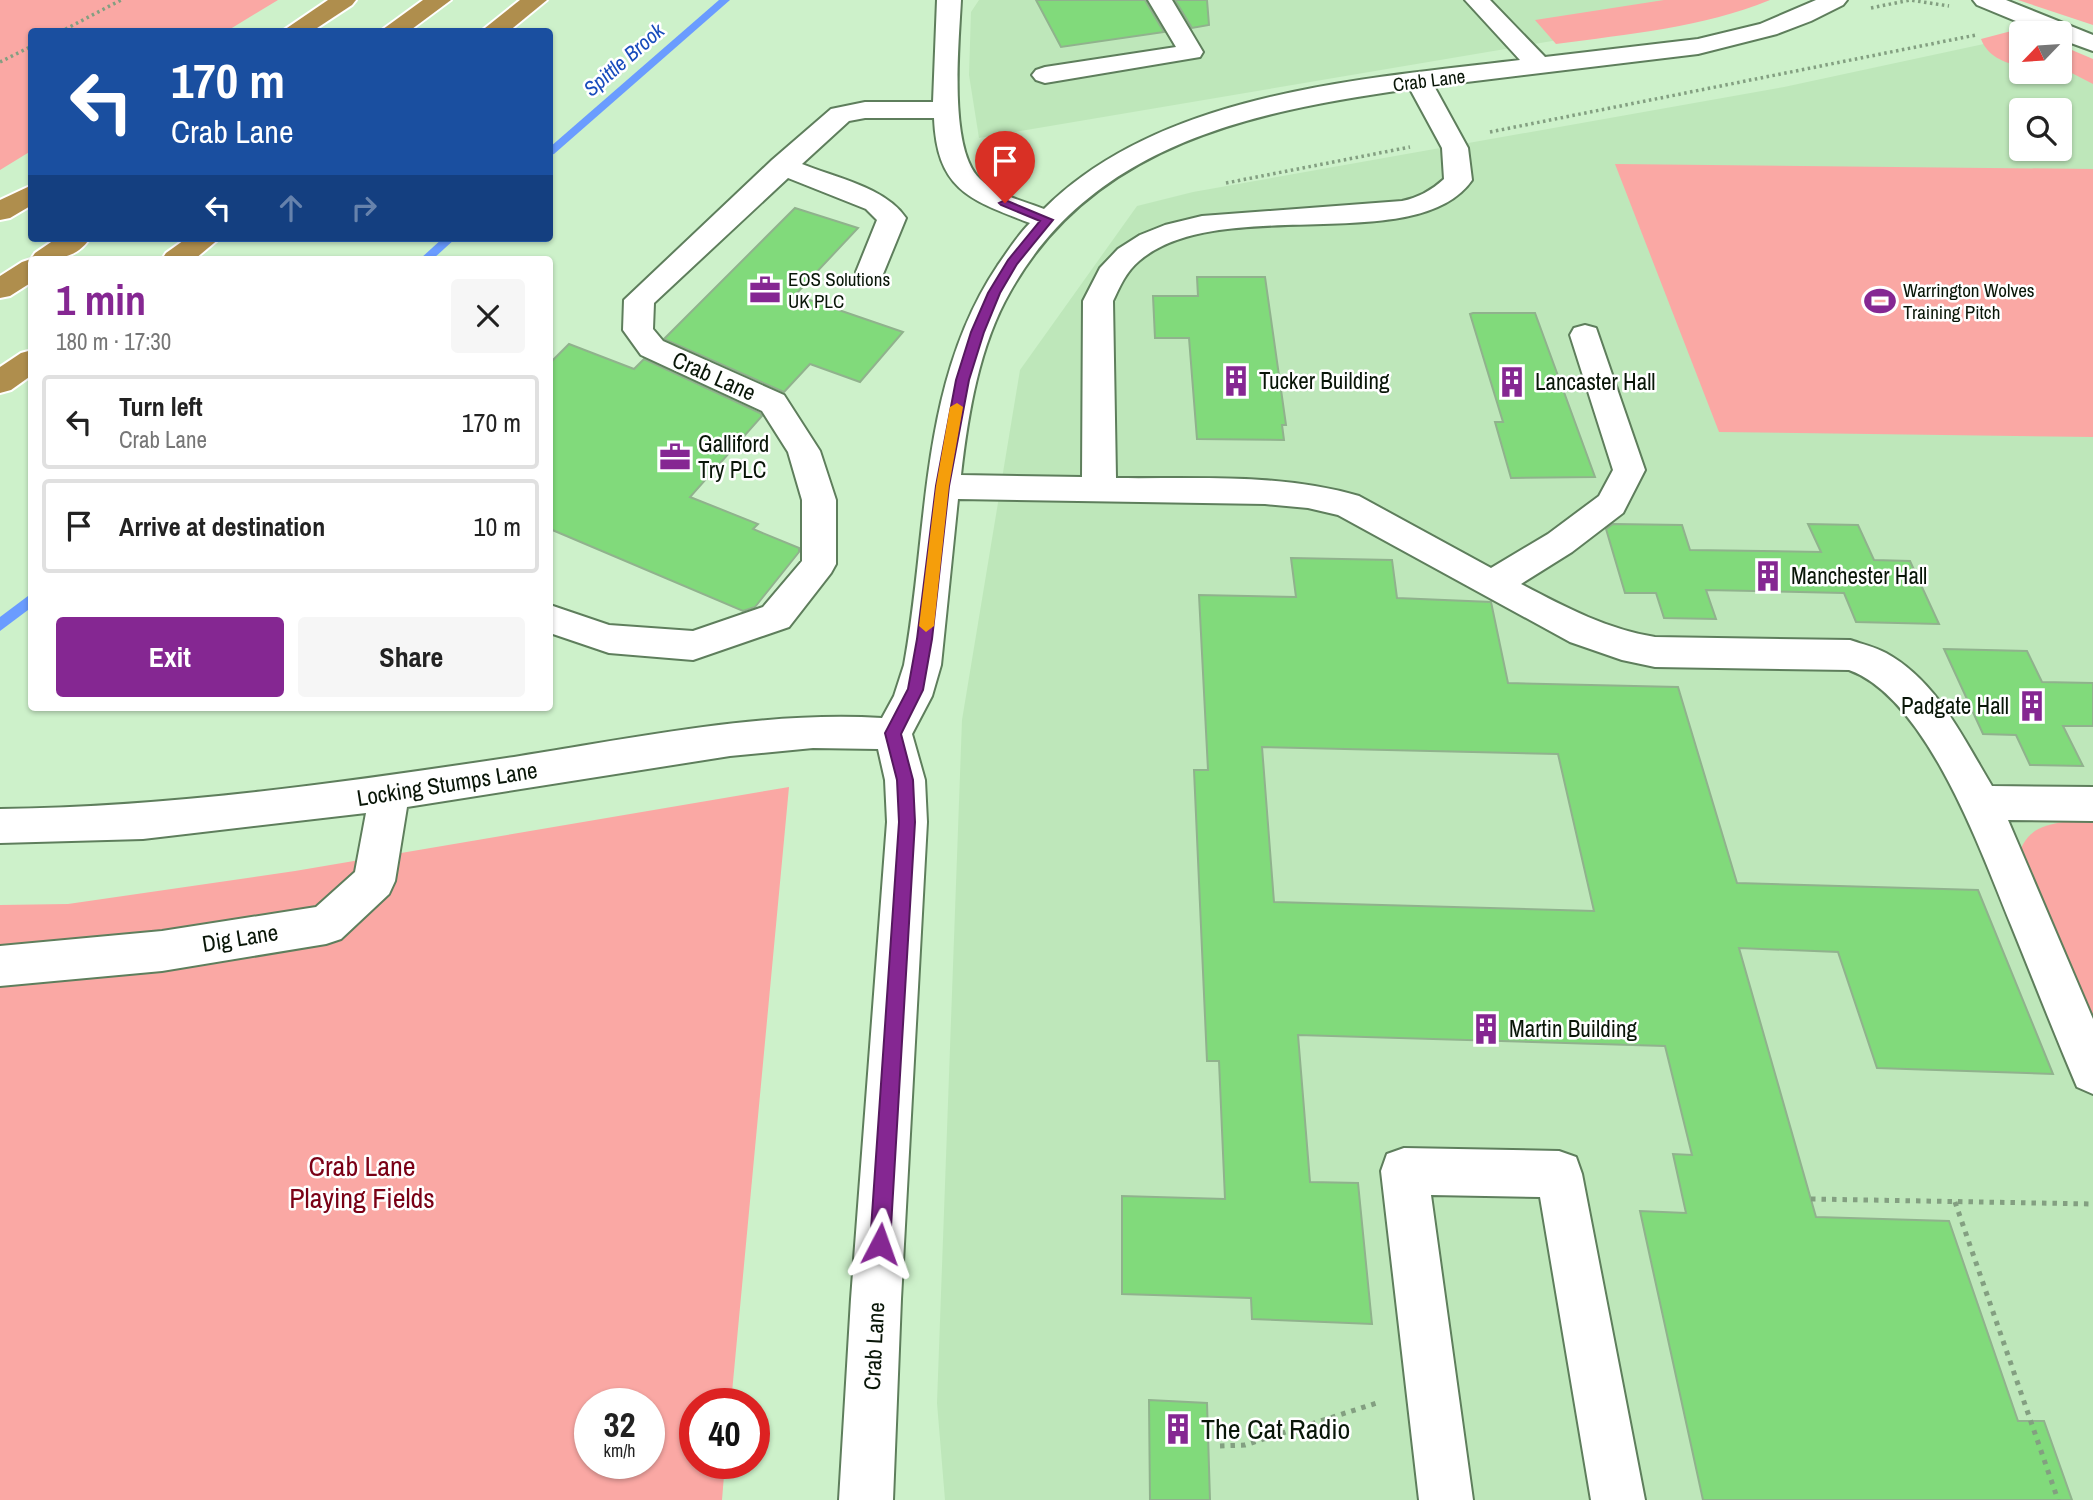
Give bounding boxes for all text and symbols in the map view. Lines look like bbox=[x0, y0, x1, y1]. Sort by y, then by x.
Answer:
water label: Spittle Brook bbox=[577, 15, 671, 103]
north arrow bbox=[2009, 21, 2072, 84]
map controls bbox=[2009, 21, 2072, 161]
text: 170 m bbox=[171, 47, 285, 113]
icon: left bbox=[56, 56, 147, 147]
street label: Crab Lane bbox=[1391, 63, 1467, 97]
button: search bbox=[2009, 98, 2072, 161]
text: Crab Lane bbox=[171, 110, 294, 153]
pin bbox=[975, 131, 1035, 203]
icon: arrive bbox=[986, 142, 1024, 180]
icon: left bbox=[199, 189, 237, 227]
icon: ahead bbox=[272, 189, 310, 227]
icon: right bbox=[345, 189, 383, 227]
place label: EOS Solutions UK PLC bbox=[788, 266, 890, 314]
text: 1 min bbox=[56, 272, 146, 328]
office icon: EOS Solutions UK PLC bbox=[748, 273, 782, 307]
place label: Warrington Wolves Training Pitch bbox=[1903, 277, 2035, 325]
button: close bbox=[451, 279, 525, 353]
sports icon: Warrington Wolves Training Pitch bbox=[1863, 284, 1897, 318]
text: 180 m · 17:30 bbox=[56, 326, 171, 357]
street label: Crab Lane bbox=[668, 343, 761, 408]
building icon: Tucker Building bbox=[1219, 364, 1253, 398]
place label: Tucker Building bbox=[1259, 365, 1390, 396]
building icon: Lancaster Hall bbox=[1495, 365, 1529, 399]
place label: Lancaster Hall bbox=[1535, 366, 1656, 397]
text: Turn left bbox=[119, 389, 203, 424]
icon: left bbox=[60, 403, 98, 441]
text: 170 m bbox=[462, 405, 521, 440]
text: Crab Lane bbox=[119, 424, 207, 455]
place label: Galliford Try PLC bbox=[698, 428, 769, 485]
office icon: Galliford Try PLC bbox=[658, 440, 692, 474]
icon: arrive bbox=[60, 507, 98, 545]
text: Arrive at destination bbox=[119, 509, 325, 544]
text: 10 m bbox=[474, 509, 521, 544]
building icon: Manchester Hall bbox=[1751, 559, 1785, 593]
place label: Manchester Hall bbox=[1791, 560, 1927, 591]
button: Exit bbox=[56, 617, 284, 697]
button: Share bbox=[298, 617, 525, 697]
building icon: Padgate Hall bbox=[2015, 689, 2049, 723]
place label: Padgate Hall bbox=[1901, 690, 2009, 721]
street label: Locking Stumps Lane bbox=[354, 754, 539, 813]
street label: Dig Lane bbox=[200, 916, 280, 959]
building icon: Martin Building bbox=[1469, 1012, 1503, 1046]
place label: Martin Building bbox=[1509, 1013, 1637, 1044]
park label: Crab Lane Playing Fields bbox=[289, 1147, 435, 1217]
position arrow bbox=[843, 1207, 917, 1281]
street label: Crab Lane bbox=[856, 1301, 891, 1391]
speed limit sign: 40 bbox=[679, 1388, 770, 1479]
text: 32 bbox=[604, 1401, 635, 1448]
place label: The Cat Radio bbox=[1201, 1410, 1350, 1448]
building icon: The Cat Radio bbox=[1161, 1412, 1195, 1446]
text: km/h bbox=[604, 1438, 636, 1463]

